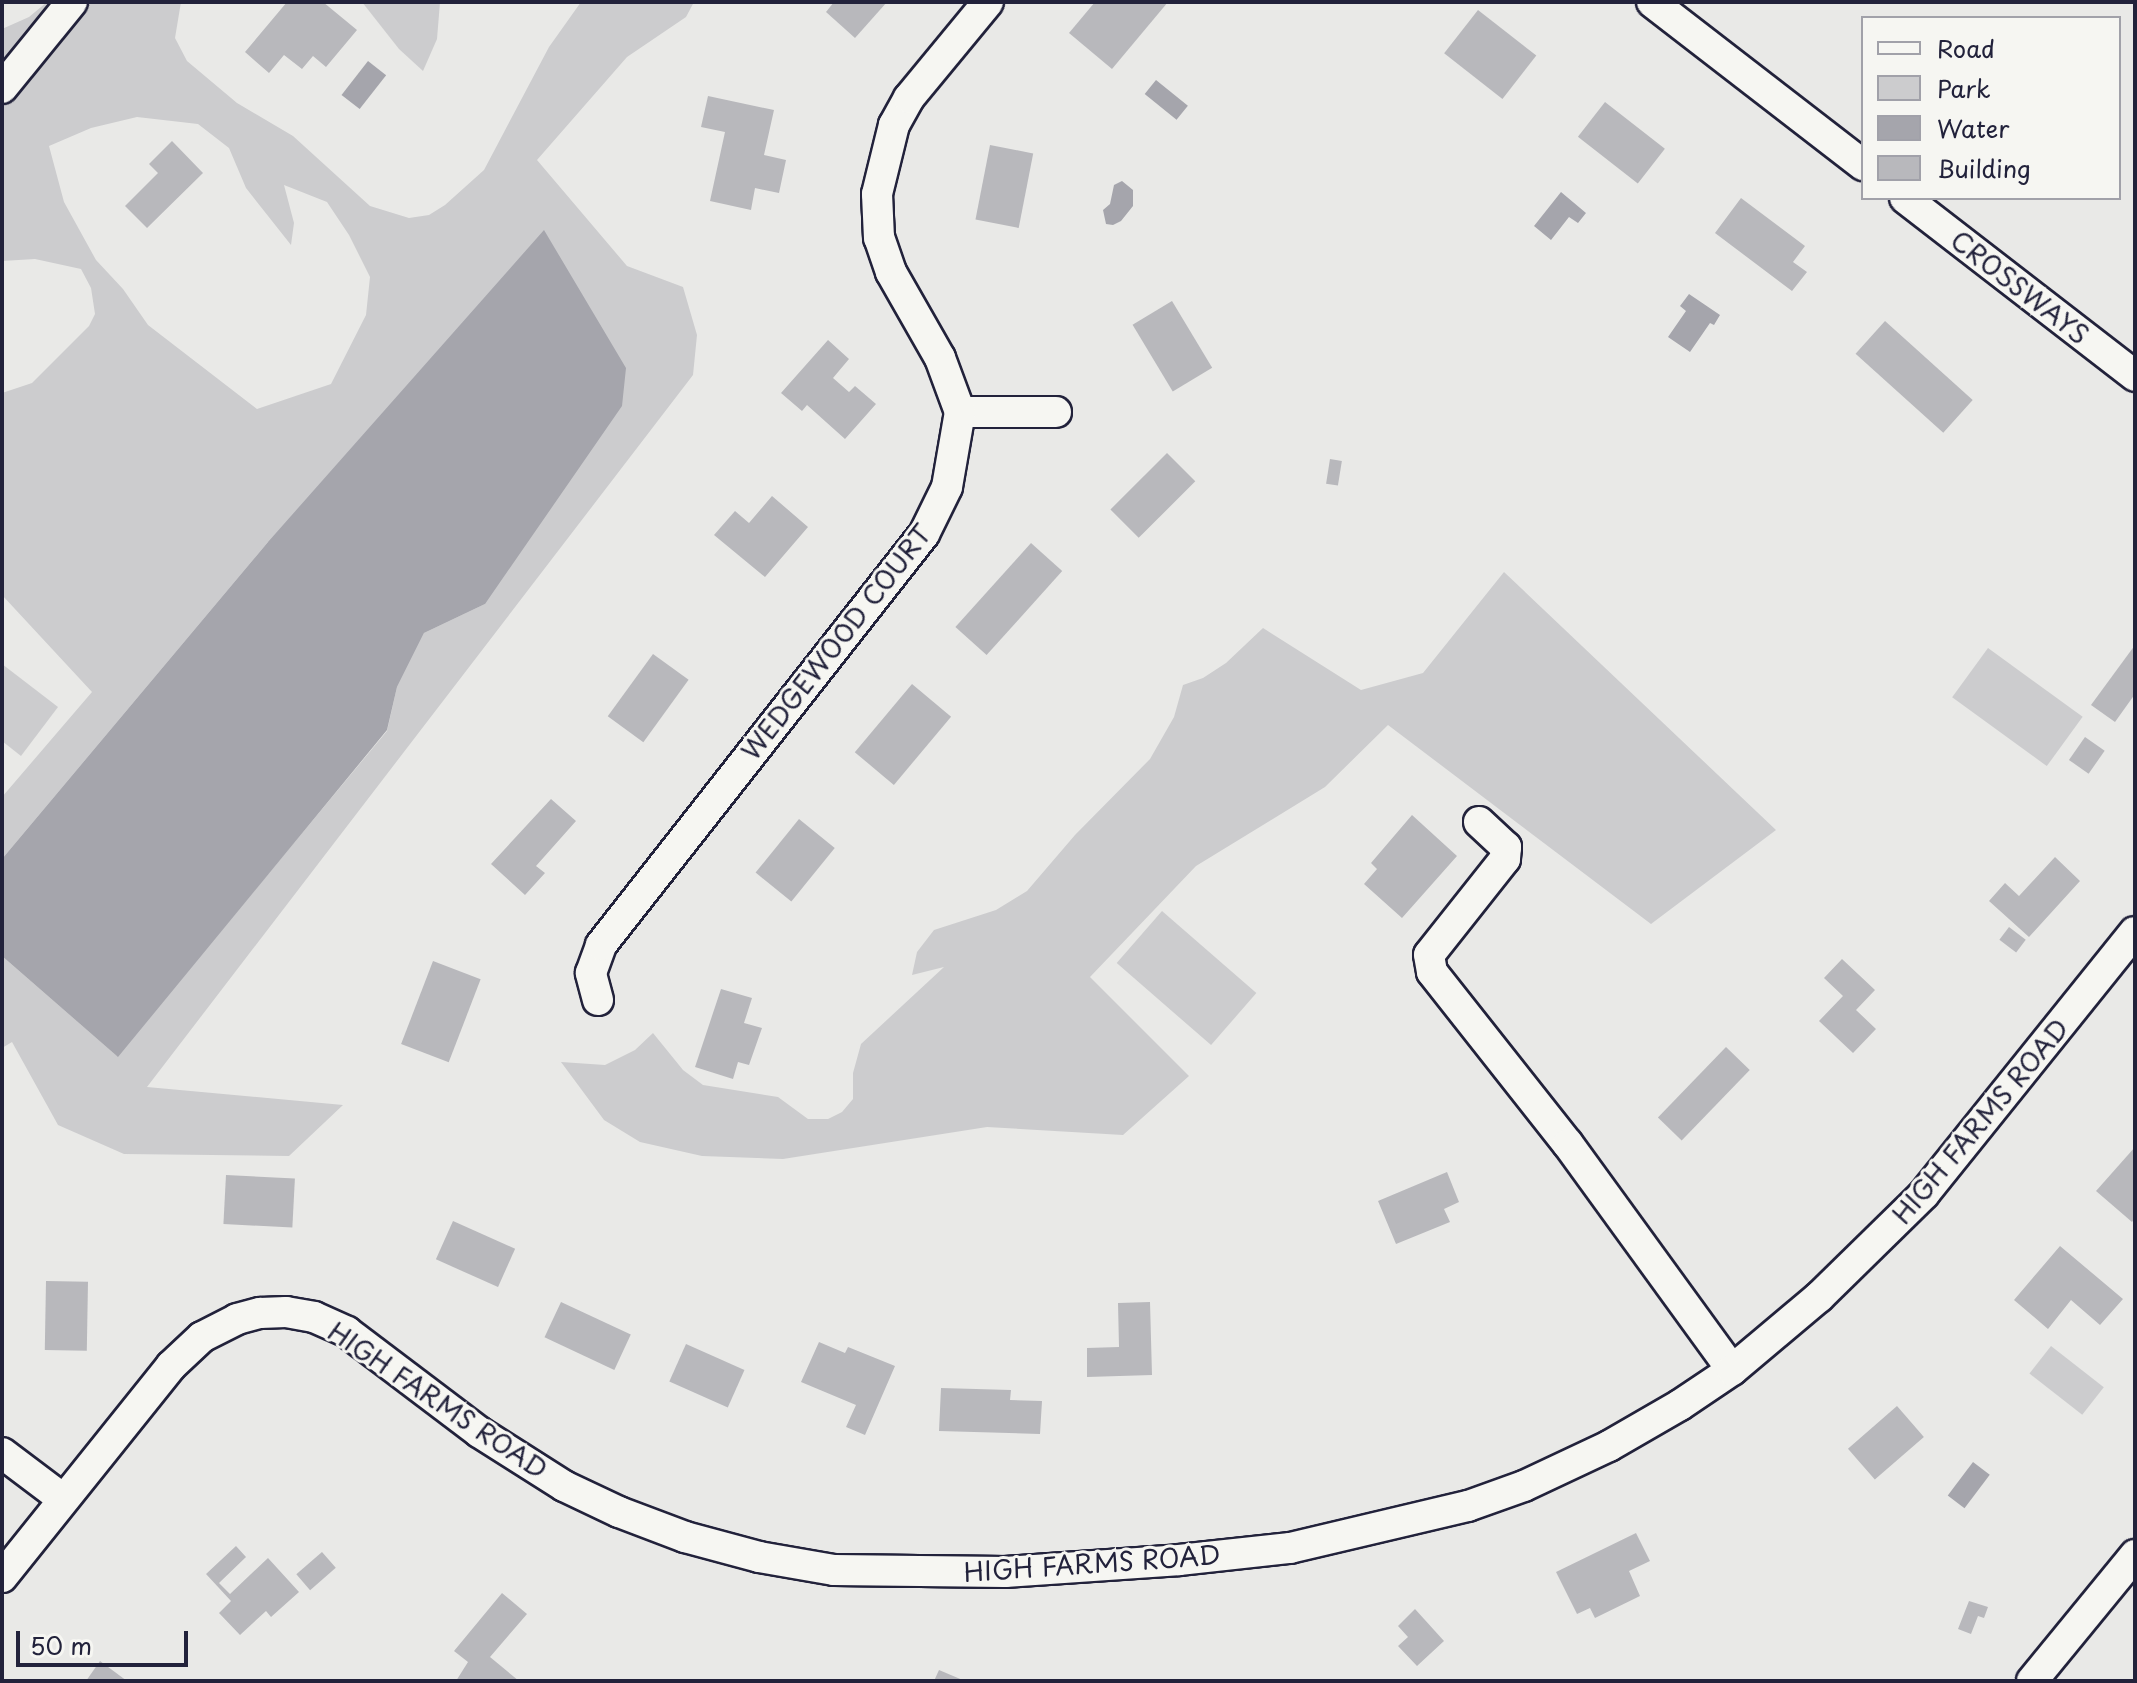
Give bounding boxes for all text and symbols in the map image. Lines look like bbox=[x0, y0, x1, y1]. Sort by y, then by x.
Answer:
legend bbox=[1861, 16, 2121, 200]
text: Road bbox=[1937, 30, 1995, 66]
text: Park bbox=[1937, 70, 1991, 106]
text: Water bbox=[1937, 110, 2009, 146]
text: Building bbox=[1937, 150, 2031, 186]
street label: CROSSWAYS bbox=[1945, 224, 2095, 350]
street label: WEDGEWOOD COURT bbox=[734, 517, 938, 767]
street label: HIGH FARMS ROAD bbox=[1885, 1012, 2075, 1230]
street label: HIGH FARMS ROAD bbox=[322, 1315, 554, 1485]
street label: HIGH FARMS ROAD bbox=[962, 1538, 1222, 1588]
scale bar bbox=[20, 1615, 192, 1665]
text: 50 m bbox=[30, 1627, 92, 1663]

